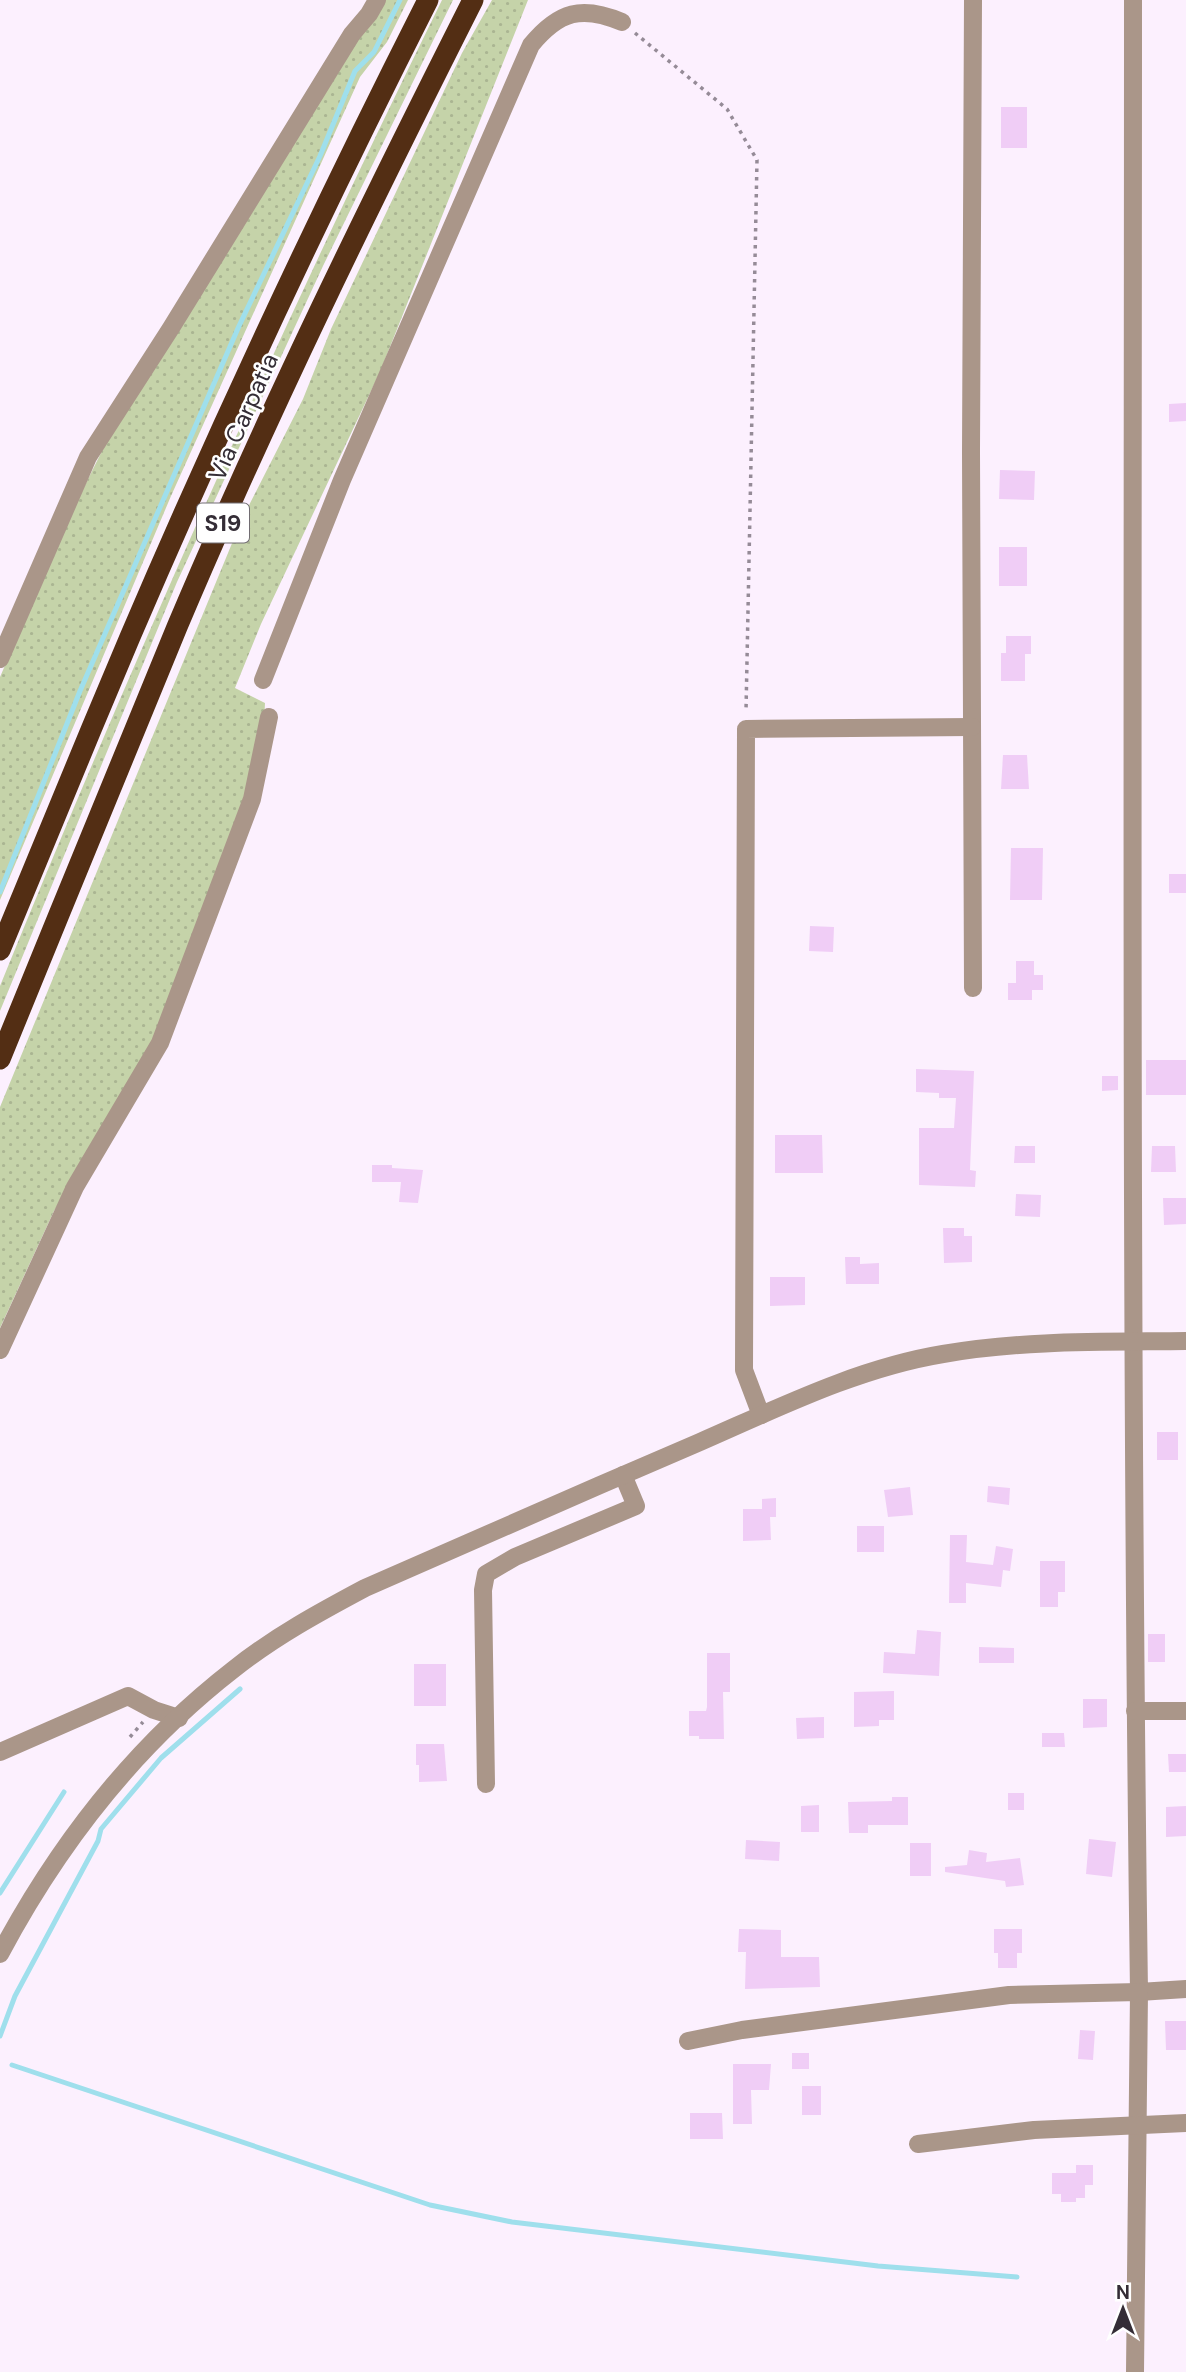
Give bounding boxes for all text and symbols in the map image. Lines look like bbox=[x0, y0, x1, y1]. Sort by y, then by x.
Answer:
street label: Via Carpatia bbox=[201, 348, 285, 486]
road number: S19 bbox=[197, 503, 249, 542]
north arrow bbox=[1088, 2274, 1158, 2344]
text: N bbox=[1116, 2280, 1130, 2305]

